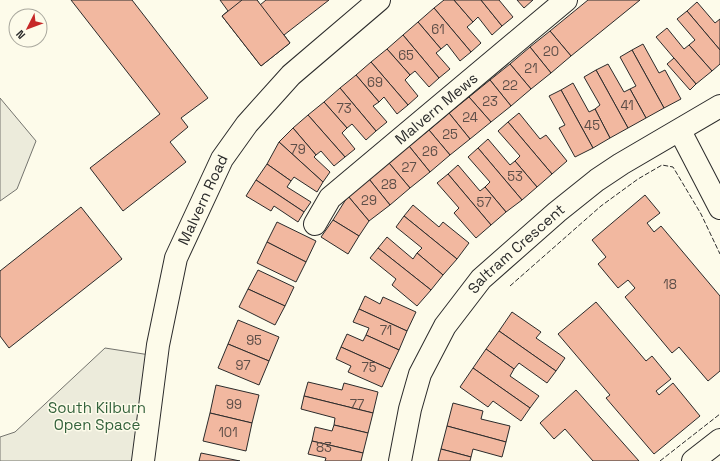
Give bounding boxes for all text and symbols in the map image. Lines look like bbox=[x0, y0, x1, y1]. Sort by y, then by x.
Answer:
north arrow bbox=[8, 8, 48, 48]
house number: 61 bbox=[431, 21, 445, 38]
text: N bbox=[13, 27, 28, 42]
house number: 20 bbox=[543, 43, 559, 60]
house number: 65 bbox=[398, 47, 414, 64]
house number: 21 bbox=[524, 60, 538, 77]
street label: Malvern Mews bbox=[391, 68, 482, 148]
house number: 69 bbox=[367, 74, 383, 91]
house number: 22 bbox=[502, 77, 518, 94]
house number: 23 bbox=[482, 93, 498, 110]
house number: 41 bbox=[620, 97, 634, 114]
house number: 73 bbox=[336, 100, 352, 117]
house number: 24 bbox=[462, 109, 478, 126]
house number: 45 bbox=[584, 117, 600, 134]
house number: 25 bbox=[442, 126, 458, 143]
house number: 79 bbox=[290, 141, 306, 158]
house number: 26 bbox=[422, 143, 438, 160]
street label: Malvern Road bbox=[173, 151, 232, 248]
house number: 27 bbox=[401, 159, 417, 176]
house number: 53 bbox=[507, 168, 523, 185]
house number: 28 bbox=[381, 176, 397, 193]
house number: 29 bbox=[361, 192, 377, 209]
house number: 57 bbox=[477, 194, 491, 211]
street label: Saltram Crescent bbox=[463, 199, 569, 297]
house number: 18 bbox=[663, 276, 677, 293]
house number: 71 bbox=[380, 322, 392, 339]
house number: 95 bbox=[246, 332, 262, 349]
house number: 97 bbox=[235, 357, 251, 374]
house number: 75 bbox=[361, 359, 377, 376]
house number: 99 bbox=[226, 396, 242, 413]
house number: 77 bbox=[350, 396, 364, 413]
park label: South Kilburn Open Space bbox=[48, 398, 146, 434]
house number: 101 bbox=[218, 424, 238, 441]
house number: 83 bbox=[316, 439, 332, 456]

